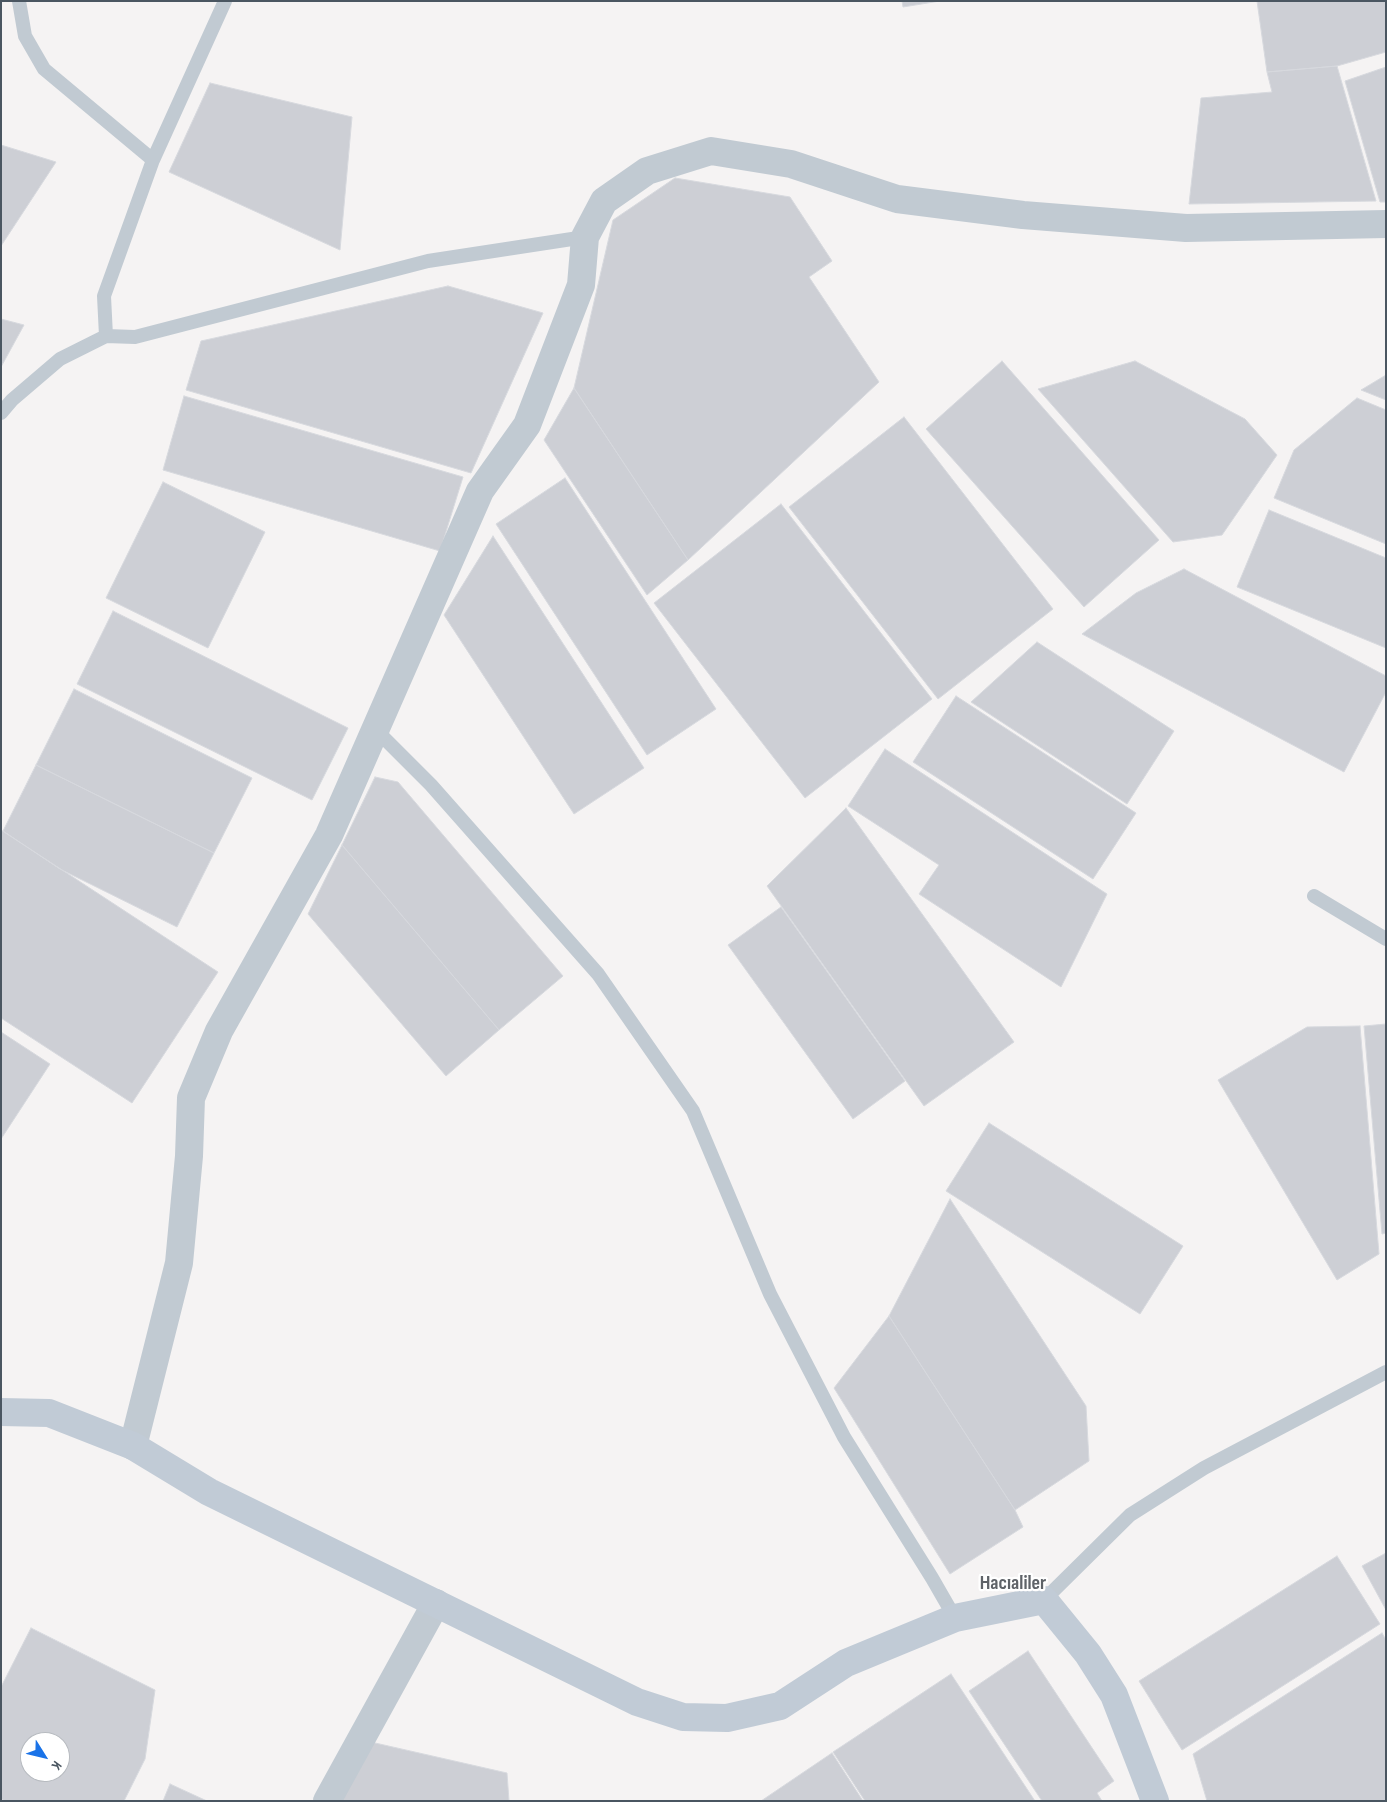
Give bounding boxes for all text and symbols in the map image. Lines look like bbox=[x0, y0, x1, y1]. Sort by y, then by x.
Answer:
district label: Hacıaliler bbox=[980, 1572, 1046, 1596]
north arrow bbox=[20, 1732, 70, 1782]
text: K bbox=[48, 1758, 66, 1773]

